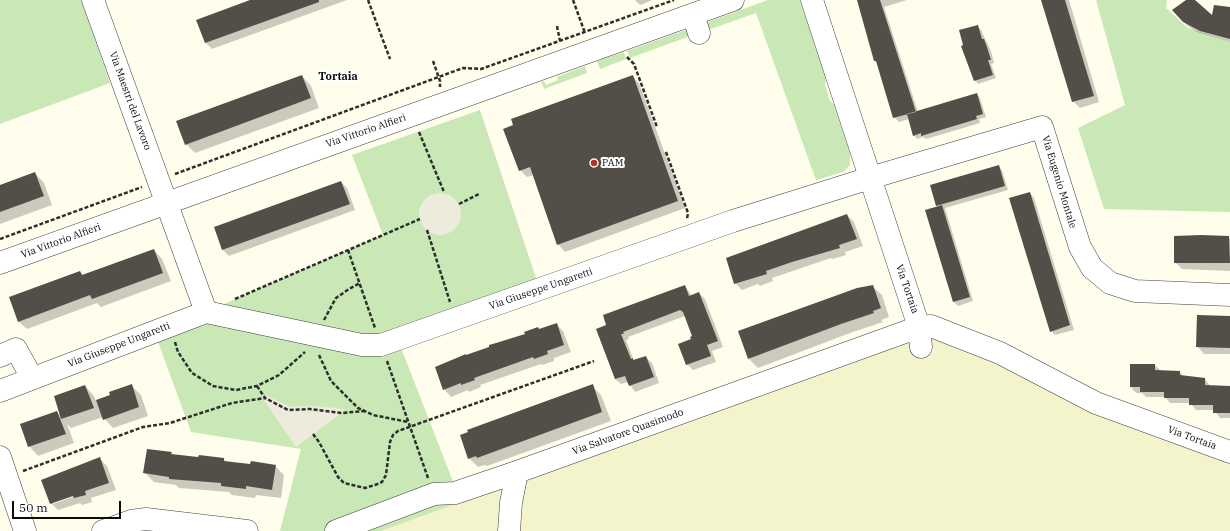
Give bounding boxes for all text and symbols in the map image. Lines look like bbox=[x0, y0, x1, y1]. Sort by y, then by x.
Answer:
street label: Via Maestri del Lavoro bbox=[107, 50, 153, 152]
district label: Tortaia bbox=[318, 70, 358, 84]
street label: Via Vittorio Alfieri bbox=[324, 112, 408, 150]
street label: Via Eugenio Montale bbox=[1039, 134, 1079, 230]
place label: PAM bbox=[602, 157, 623, 169]
marker: PAM bbox=[589, 158, 599, 168]
street label: Via Vittorio Alfieri bbox=[19, 221, 103, 261]
street label: Via Tortaia bbox=[893, 263, 921, 315]
street label: Via Giuseppe Ungaretti bbox=[488, 266, 594, 312]
street label: Via Giuseppe Ungaretti bbox=[66, 320, 172, 370]
street label: Via Salvatore Quasimodo bbox=[571, 406, 685, 458]
street label: Via Tortaia bbox=[1166, 424, 1218, 452]
scale bar bbox=[14, 493, 123, 519]
text: 50 m bbox=[19, 500, 48, 515]

